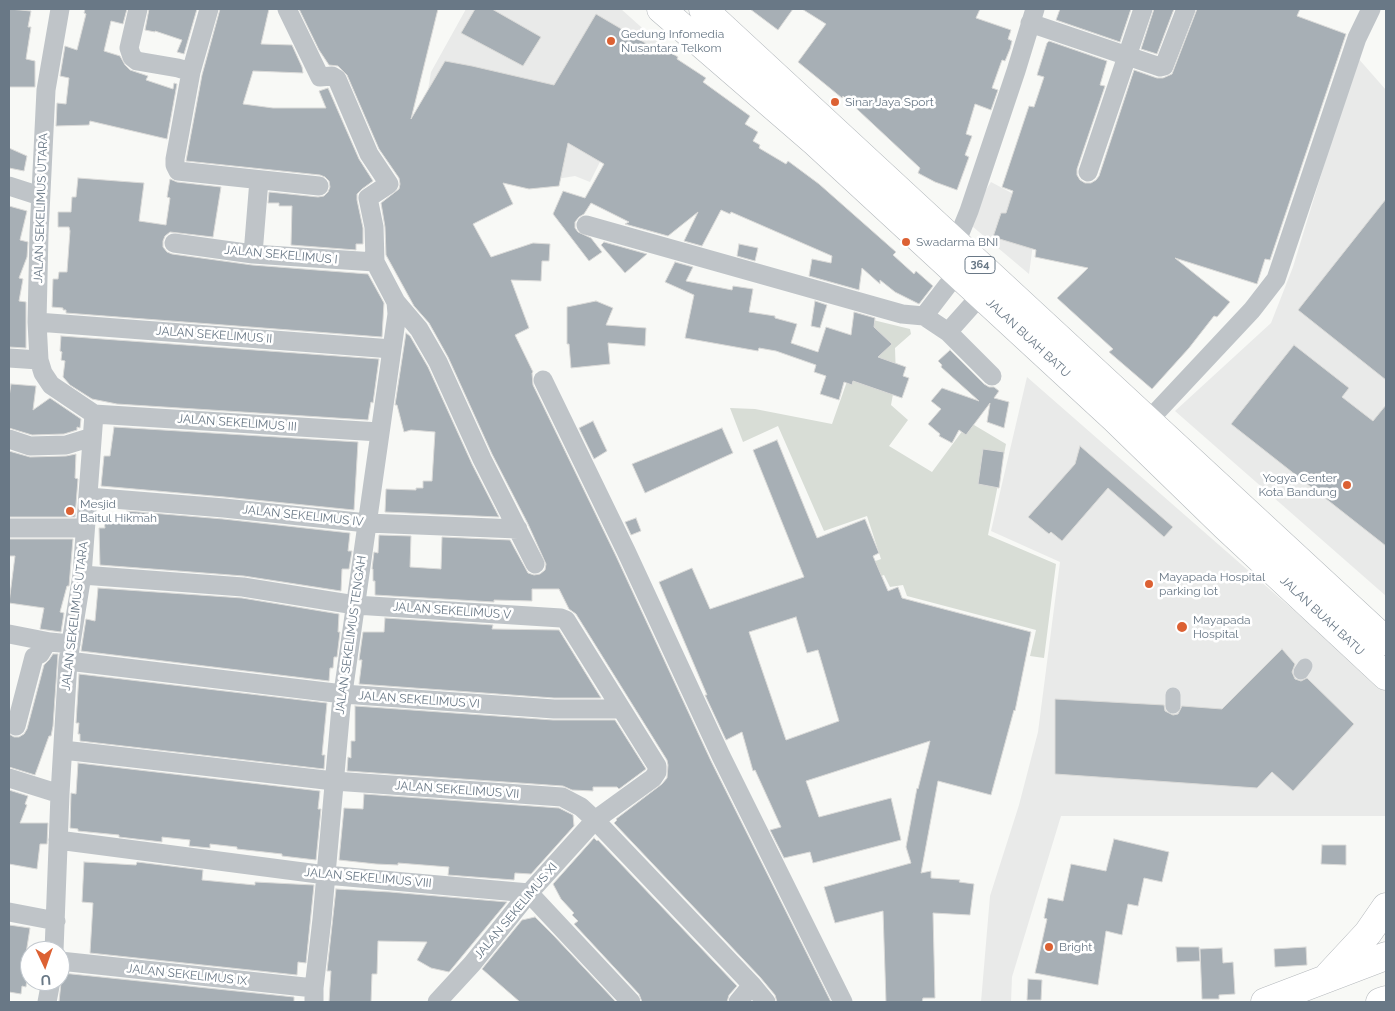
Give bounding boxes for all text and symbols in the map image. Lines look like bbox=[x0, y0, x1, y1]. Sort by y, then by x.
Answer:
place label: Gedung Infomedia Nusantara Telkom bbox=[621, 27, 724, 55]
marker: Gedung Infomedia Nusantara Telkom bbox=[605, 35, 617, 47]
place label: Sinar Jaya Sport bbox=[845, 95, 934, 109]
marker: Sinar Jaya Sport bbox=[829, 96, 841, 108]
street label: JALAN SEKELIMUS UTARA bbox=[31, 133, 51, 283]
place label: Swadarma BNI bbox=[916, 235, 998, 249]
marker: Swadarma BNI bbox=[900, 236, 912, 248]
street label: JALAN SEKELIMUS I bbox=[224, 243, 338, 267]
road number: 364 bbox=[965, 256, 995, 274]
street label: JALAN BUAH BATU bbox=[983, 295, 1073, 381]
street label: JALAN SEKELIMUS II bbox=[155, 324, 273, 346]
street label: JALAN SEKELIMUS III bbox=[177, 412, 297, 434]
place label: Yogya Center Kota Bandung bbox=[1258, 471, 1337, 499]
marker: Yogya Center Kota Bandung bbox=[1341, 479, 1353, 491]
place label: Mesjid Baitul Hikmah bbox=[80, 497, 157, 525]
street label: JALAN SEKELIMUS IV bbox=[242, 502, 364, 530]
marker: Mesjid Baitul Hikmah bbox=[64, 505, 76, 517]
street label: JALAN SEKELIMUS UTARA bbox=[59, 541, 91, 691]
street label: JALAN SEKELIMUS TENGAH bbox=[333, 555, 369, 715]
place label: Mayapada Hospital parking lot bbox=[1159, 570, 1265, 598]
street label: JALAN BUAH BATU bbox=[1277, 573, 1367, 659]
marker: Mayapada Hospital parking lot bbox=[1143, 578, 1155, 590]
street label: JALAN SEKELIMUS V bbox=[392, 600, 512, 622]
place label: Mayapada Hospital bbox=[1193, 613, 1251, 641]
marker: Mayapada Hospital bbox=[1175, 620, 1189, 634]
street label: JALAN SEKELIMUS VI bbox=[358, 689, 480, 711]
street label: JALAN SEKELIMUS VII bbox=[394, 778, 520, 802]
street label: JALAN SEKELIMUS XI bbox=[472, 860, 560, 962]
street label: JALAN SEKELIMUS VIII bbox=[304, 865, 432, 891]
place label: Bright bbox=[1059, 940, 1092, 954]
north arrow bbox=[20, 941, 70, 991]
marker: Bright bbox=[1043, 941, 1055, 953]
street label: JALAN SEKELIMUS IX bbox=[126, 962, 248, 988]
text: U bbox=[40, 972, 51, 988]

